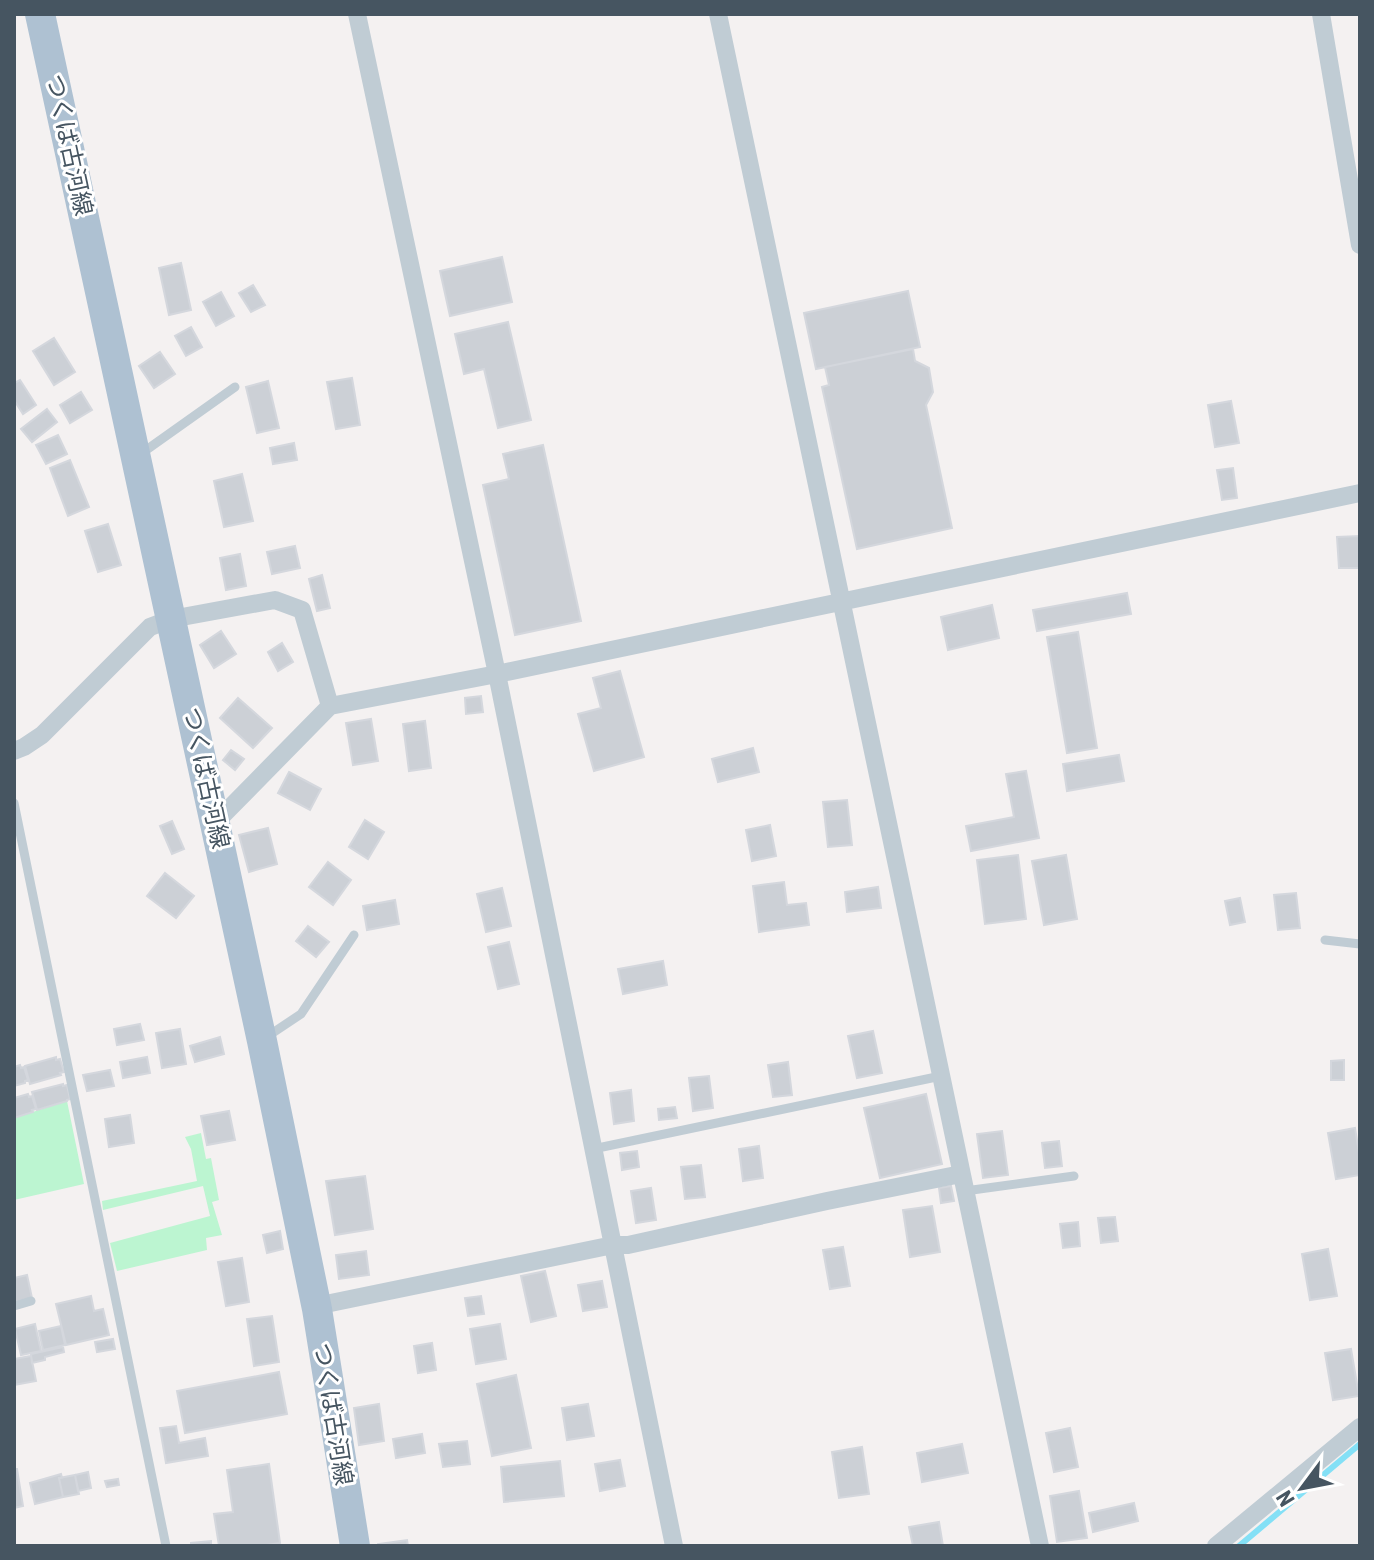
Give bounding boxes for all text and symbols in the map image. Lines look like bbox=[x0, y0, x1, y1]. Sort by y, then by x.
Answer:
street label: つくば古河線 bbox=[40, 72, 98, 218]
street label: つくば古河線 bbox=[177, 705, 235, 851]
street label: つくば古河線 bbox=[308, 1341, 358, 1487]
north arrow bbox=[1262, 1448, 1342, 1528]
text: N bbox=[1271, 1486, 1300, 1511]

